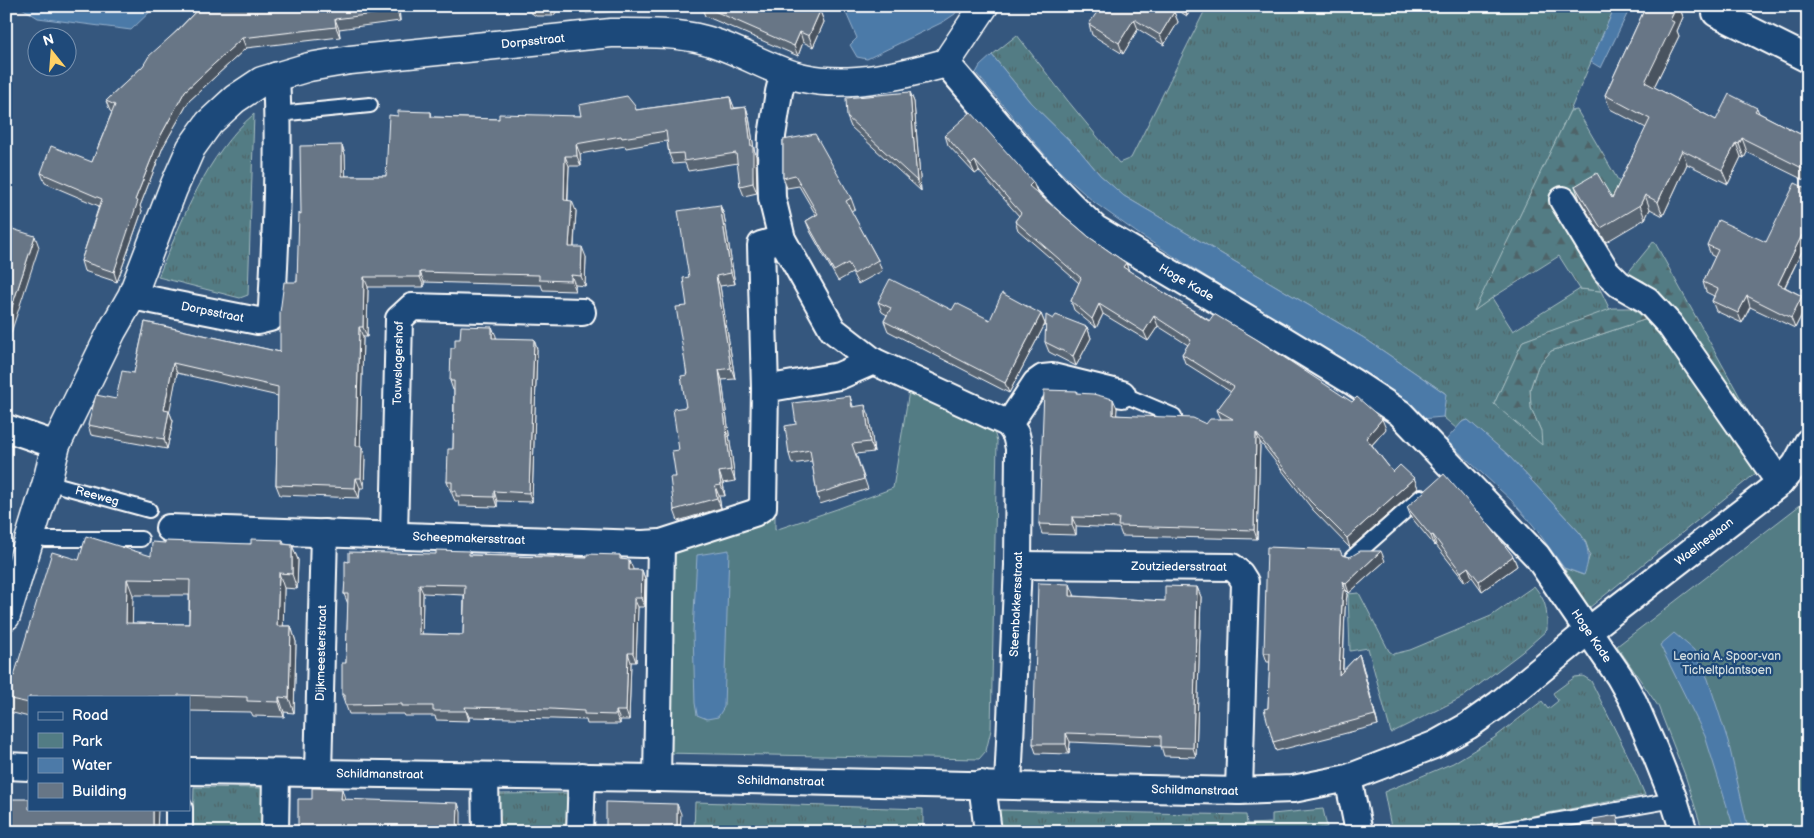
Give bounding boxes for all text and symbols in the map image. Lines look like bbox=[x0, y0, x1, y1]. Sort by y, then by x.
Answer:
north arrow bbox=[28, 28, 78, 78]
text: N bbox=[41, 30, 56, 50]
street label: Dorpsstraat bbox=[500, 31, 566, 52]
street label: Hoge Kade bbox=[1156, 261, 1217, 305]
street label: Dorpsstraat bbox=[180, 299, 245, 326]
street label: Touwslagershof bbox=[390, 320, 407, 405]
street label: Reeweg bbox=[73, 483, 121, 509]
street label: Waelneslaan bbox=[1672, 515, 1737, 569]
street label: Scheepmakersstraat bbox=[412, 529, 526, 548]
street label: Steenbakkersstraat bbox=[1007, 551, 1026, 657]
street label: Zoutziedersstraat bbox=[1130, 559, 1227, 575]
street label: Dijkmeesterstraat bbox=[313, 604, 330, 701]
street label: Hoge Kade bbox=[1568, 607, 1615, 666]
park label: Leonia A. Spoor-van Ticheltplantsoen bbox=[1673, 649, 1781, 678]
legend bbox=[28, 696, 190, 810]
text: Road bbox=[72, 706, 108, 725]
text: Park bbox=[72, 732, 103, 751]
text: Water bbox=[72, 756, 112, 775]
street label: Schildmanstraat bbox=[336, 766, 424, 783]
street label: Schildmanstraat bbox=[737, 773, 825, 790]
text: Building bbox=[72, 782, 127, 801]
street label: Schildmanstraat bbox=[1151, 782, 1239, 799]

